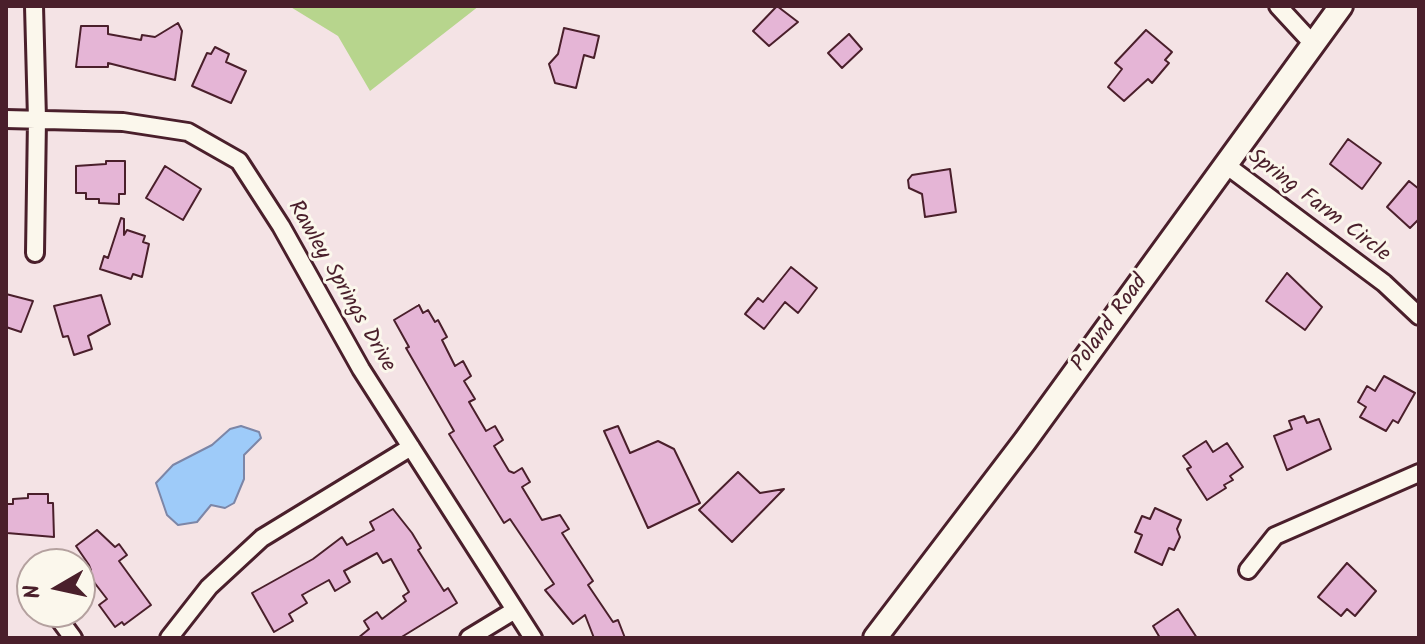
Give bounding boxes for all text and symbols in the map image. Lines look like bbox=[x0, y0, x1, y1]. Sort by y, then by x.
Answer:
street label: Spring Farm Circle bbox=[1241, 145, 1395, 269]
street label: Rawley Springs Drive bbox=[280, 197, 400, 377]
street label: Poland Road bbox=[1067, 270, 1155, 378]
north arrow bbox=[16, 548, 96, 628]
text: N bbox=[15, 582, 52, 601]

